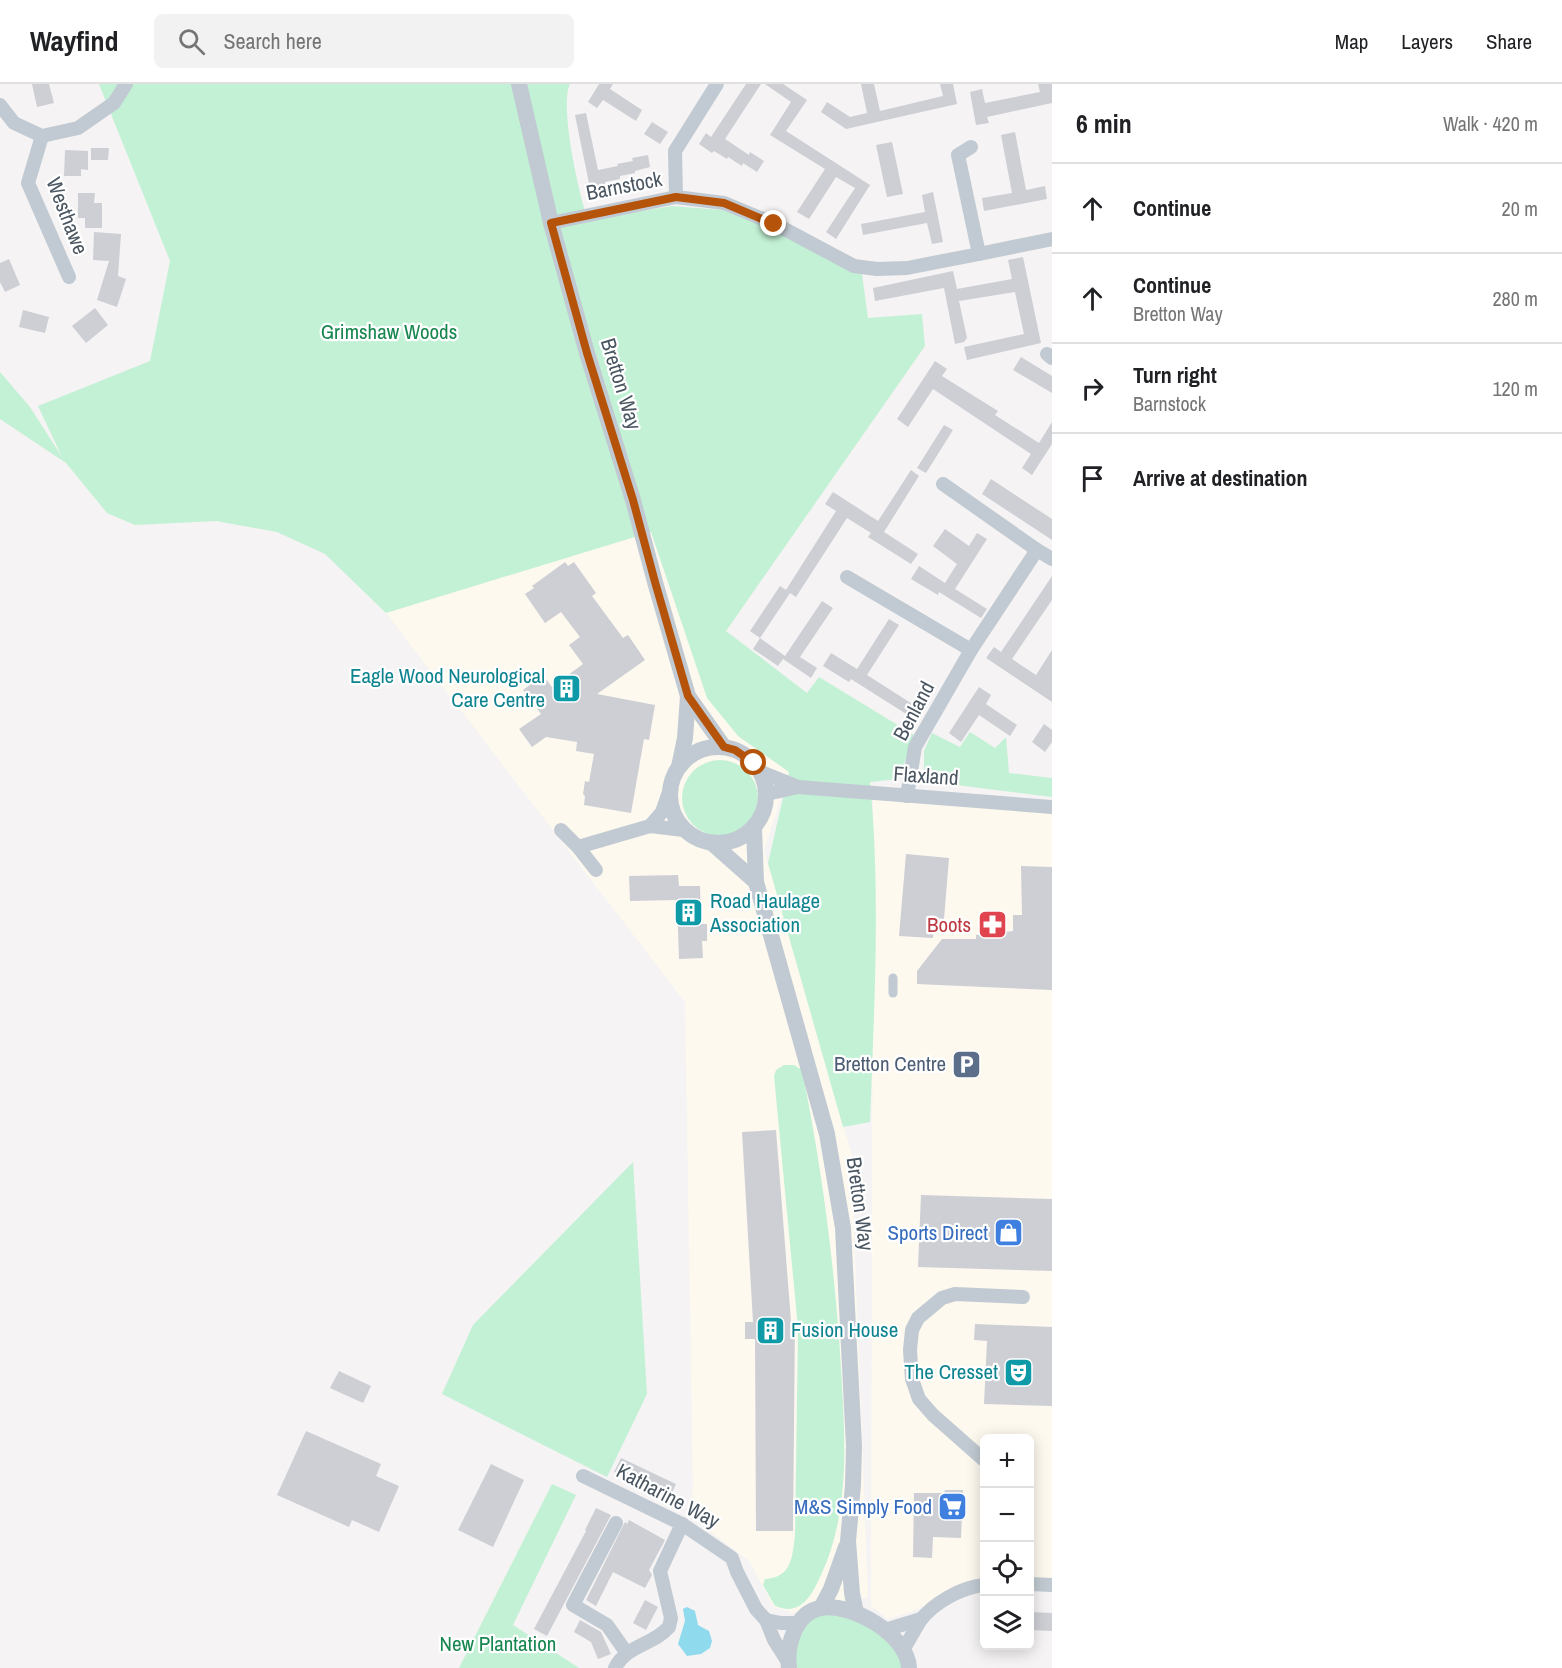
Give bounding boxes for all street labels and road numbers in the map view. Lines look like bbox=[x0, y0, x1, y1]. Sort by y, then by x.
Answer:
street label: Barnstock bbox=[584, 164, 665, 207]
street label: Westhawe bbox=[40, 173, 95, 258]
street label: Bretton Way bbox=[594, 335, 649, 433]
street label: Benland bbox=[886, 676, 941, 745]
street label: Flaxland bbox=[893, 759, 960, 792]
street label: Bretton Way bbox=[840, 1155, 881, 1253]
street label: Katharine Way bbox=[611, 1456, 725, 1535]

